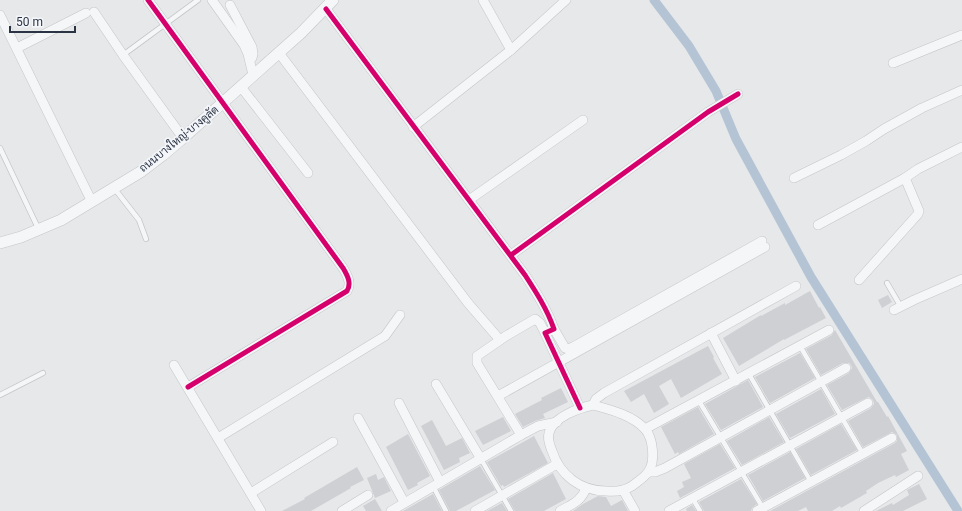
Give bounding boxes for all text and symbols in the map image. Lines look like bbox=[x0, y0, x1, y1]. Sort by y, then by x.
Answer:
scale bar bbox=[10, 8, 75, 34]
text: 50 m bbox=[16, 15, 43, 29]
street label: ถนนบางใหญ่-บางคูลัด bbox=[136, 102, 222, 176]

